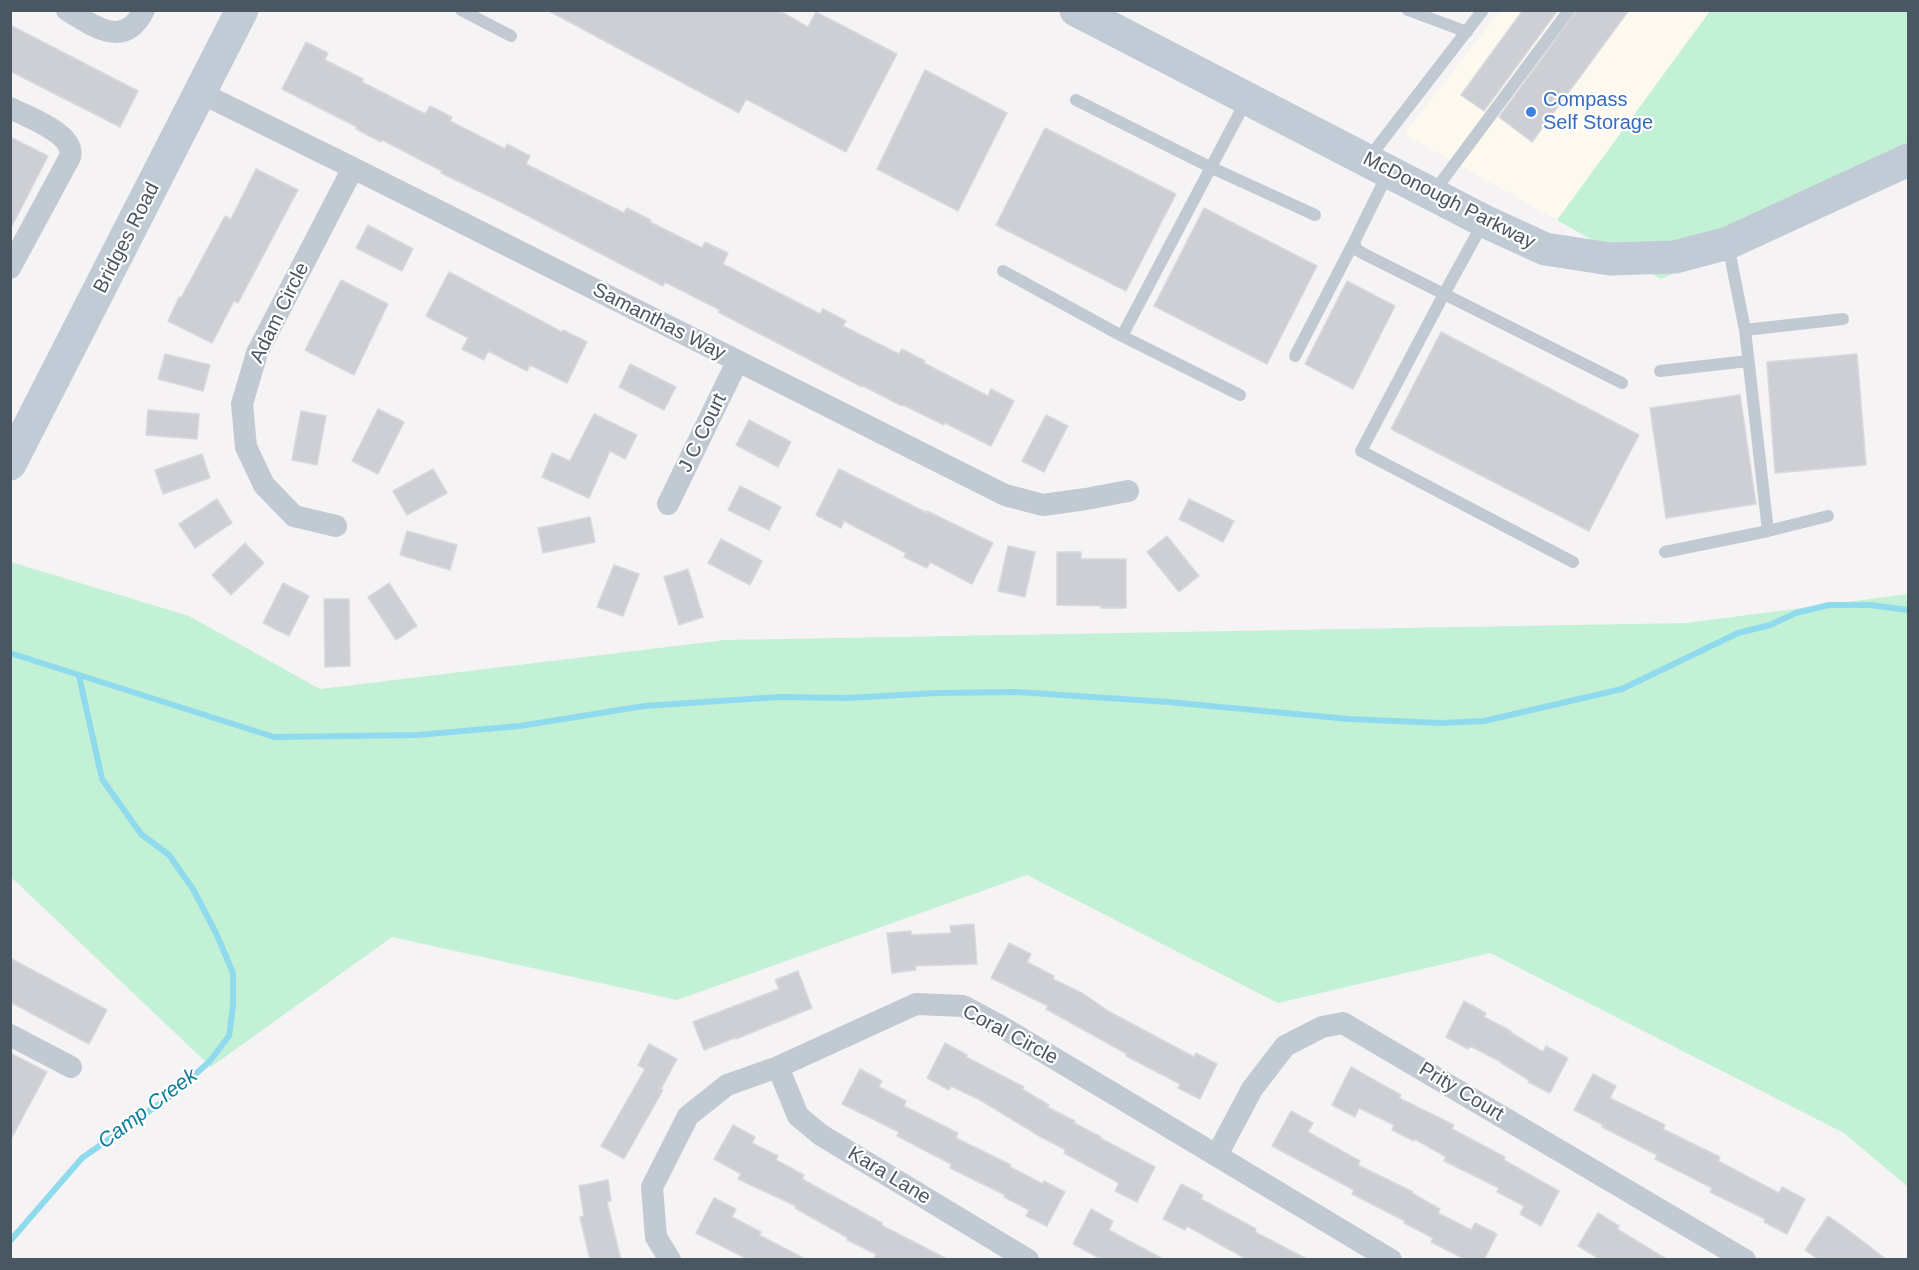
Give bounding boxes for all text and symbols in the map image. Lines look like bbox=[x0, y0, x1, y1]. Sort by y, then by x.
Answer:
place label: Compass Self Storage bbox=[1543, 88, 1653, 135]
marker: Compass Self Storage bbox=[1524, 105, 1538, 119]
street label: McDonough Parkway bbox=[1359, 147, 1539, 255]
street label: Bridges Road bbox=[89, 179, 165, 297]
street label: Adam Circle bbox=[245, 259, 315, 367]
street label: Samanthas Way bbox=[589, 278, 729, 366]
street label: J C Court bbox=[674, 390, 732, 476]
street label: Coral Circle bbox=[958, 1000, 1062, 1070]
street label: Prity Court bbox=[1414, 1057, 1508, 1127]
water label: Camp Creek bbox=[93, 1063, 203, 1155]
street label: Kara Lane bbox=[843, 1142, 935, 1210]

